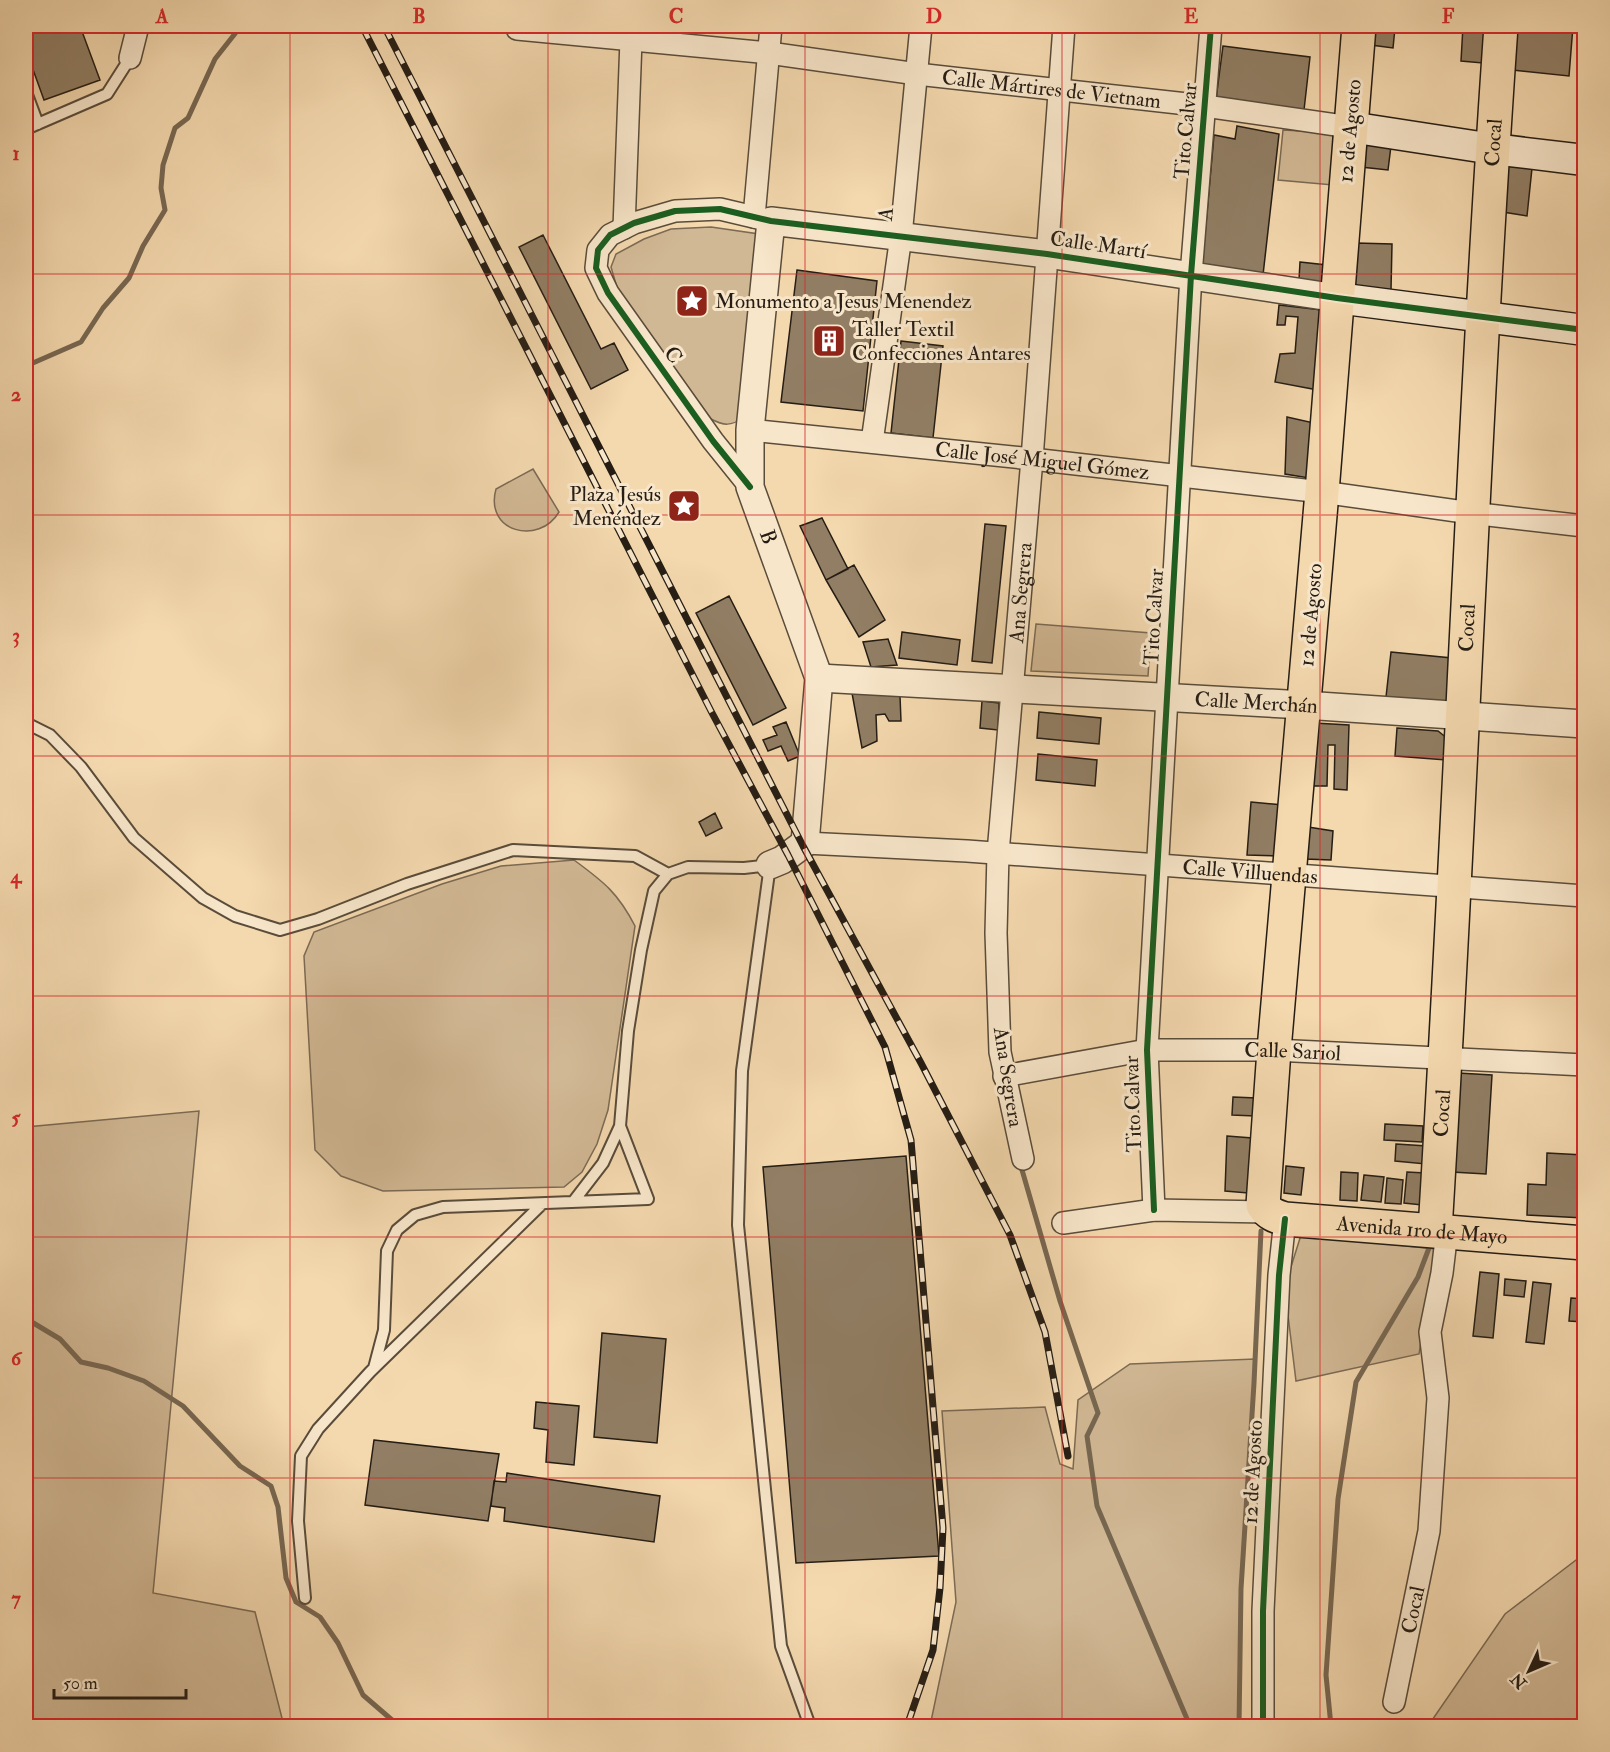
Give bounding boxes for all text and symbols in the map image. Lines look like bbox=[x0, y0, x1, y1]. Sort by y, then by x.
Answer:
text: A bbox=[155, 4, 169, 29]
text: B bbox=[412, 4, 426, 29]
text: C bbox=[669, 4, 683, 29]
text: D bbox=[926, 4, 942, 29]
text: E bbox=[1184, 4, 1199, 29]
text: F bbox=[1442, 4, 1455, 29]
street label: Calle Mártires de Vietnam bbox=[941, 63, 1163, 115]
street label: 12 de Agosto bbox=[1332, 78, 1368, 184]
street label: Tito Calvar bbox=[1168, 81, 1204, 180]
street label: Cocal bbox=[1478, 117, 1508, 167]
text: 1 bbox=[12, 141, 20, 166]
street label: A bbox=[872, 206, 900, 223]
street label: Calle Martí bbox=[1048, 225, 1149, 265]
place icon: Monumento a Jesus Menendez bbox=[674, 283, 710, 319]
place label: Monumento a Jesus Menendez bbox=[715, 288, 972, 315]
place label: Taller Textil Confecciones Antares bbox=[852, 316, 1031, 367]
building icon: Taller Textil Confecciones Antares bbox=[811, 323, 847, 359]
street label: C bbox=[658, 341, 688, 369]
text: 2 bbox=[11, 382, 21, 407]
street label: Calle José Miguel Gómez bbox=[934, 436, 1151, 486]
place label: Plaza Jesús Menéndez bbox=[569, 481, 661, 532]
place icon: Plaza Jesús Menéndez bbox=[666, 488, 702, 524]
street label: B bbox=[753, 526, 783, 548]
street label: Ana Segrera bbox=[1003, 541, 1038, 645]
street label: 12 de Agosto bbox=[1293, 562, 1329, 668]
street label: Tito Calvar bbox=[1138, 568, 1170, 666]
street label: Cocal bbox=[1452, 603, 1482, 652]
text: 3 bbox=[12, 623, 20, 648]
street label: Calle Merchán bbox=[1194, 685, 1319, 719]
street label: Calle Villuendas bbox=[1181, 853, 1319, 890]
text: 4 bbox=[10, 864, 23, 889]
street label: Ana Segrera bbox=[987, 1024, 1029, 1129]
street label: Calle Sariol bbox=[1244, 1036, 1342, 1067]
street label: Tito Calvar bbox=[1118, 1055, 1148, 1153]
street label: Cocal bbox=[1427, 1088, 1457, 1138]
text: 5 bbox=[12, 1105, 22, 1130]
street label: Avenida 1ro de Mayo bbox=[1334, 1210, 1508, 1250]
text: 6 bbox=[11, 1346, 23, 1371]
street label: 12 de Agosto bbox=[1237, 1419, 1269, 1525]
street label: Cocal bbox=[1395, 1583, 1431, 1636]
text: 7 bbox=[11, 1586, 21, 1611]
north arrow bbox=[1499, 1641, 1559, 1701]
scale bar bbox=[54, 1662, 186, 1700]
text: N bbox=[1506, 1668, 1532, 1694]
text: 50 m bbox=[63, 1672, 98, 1695]

